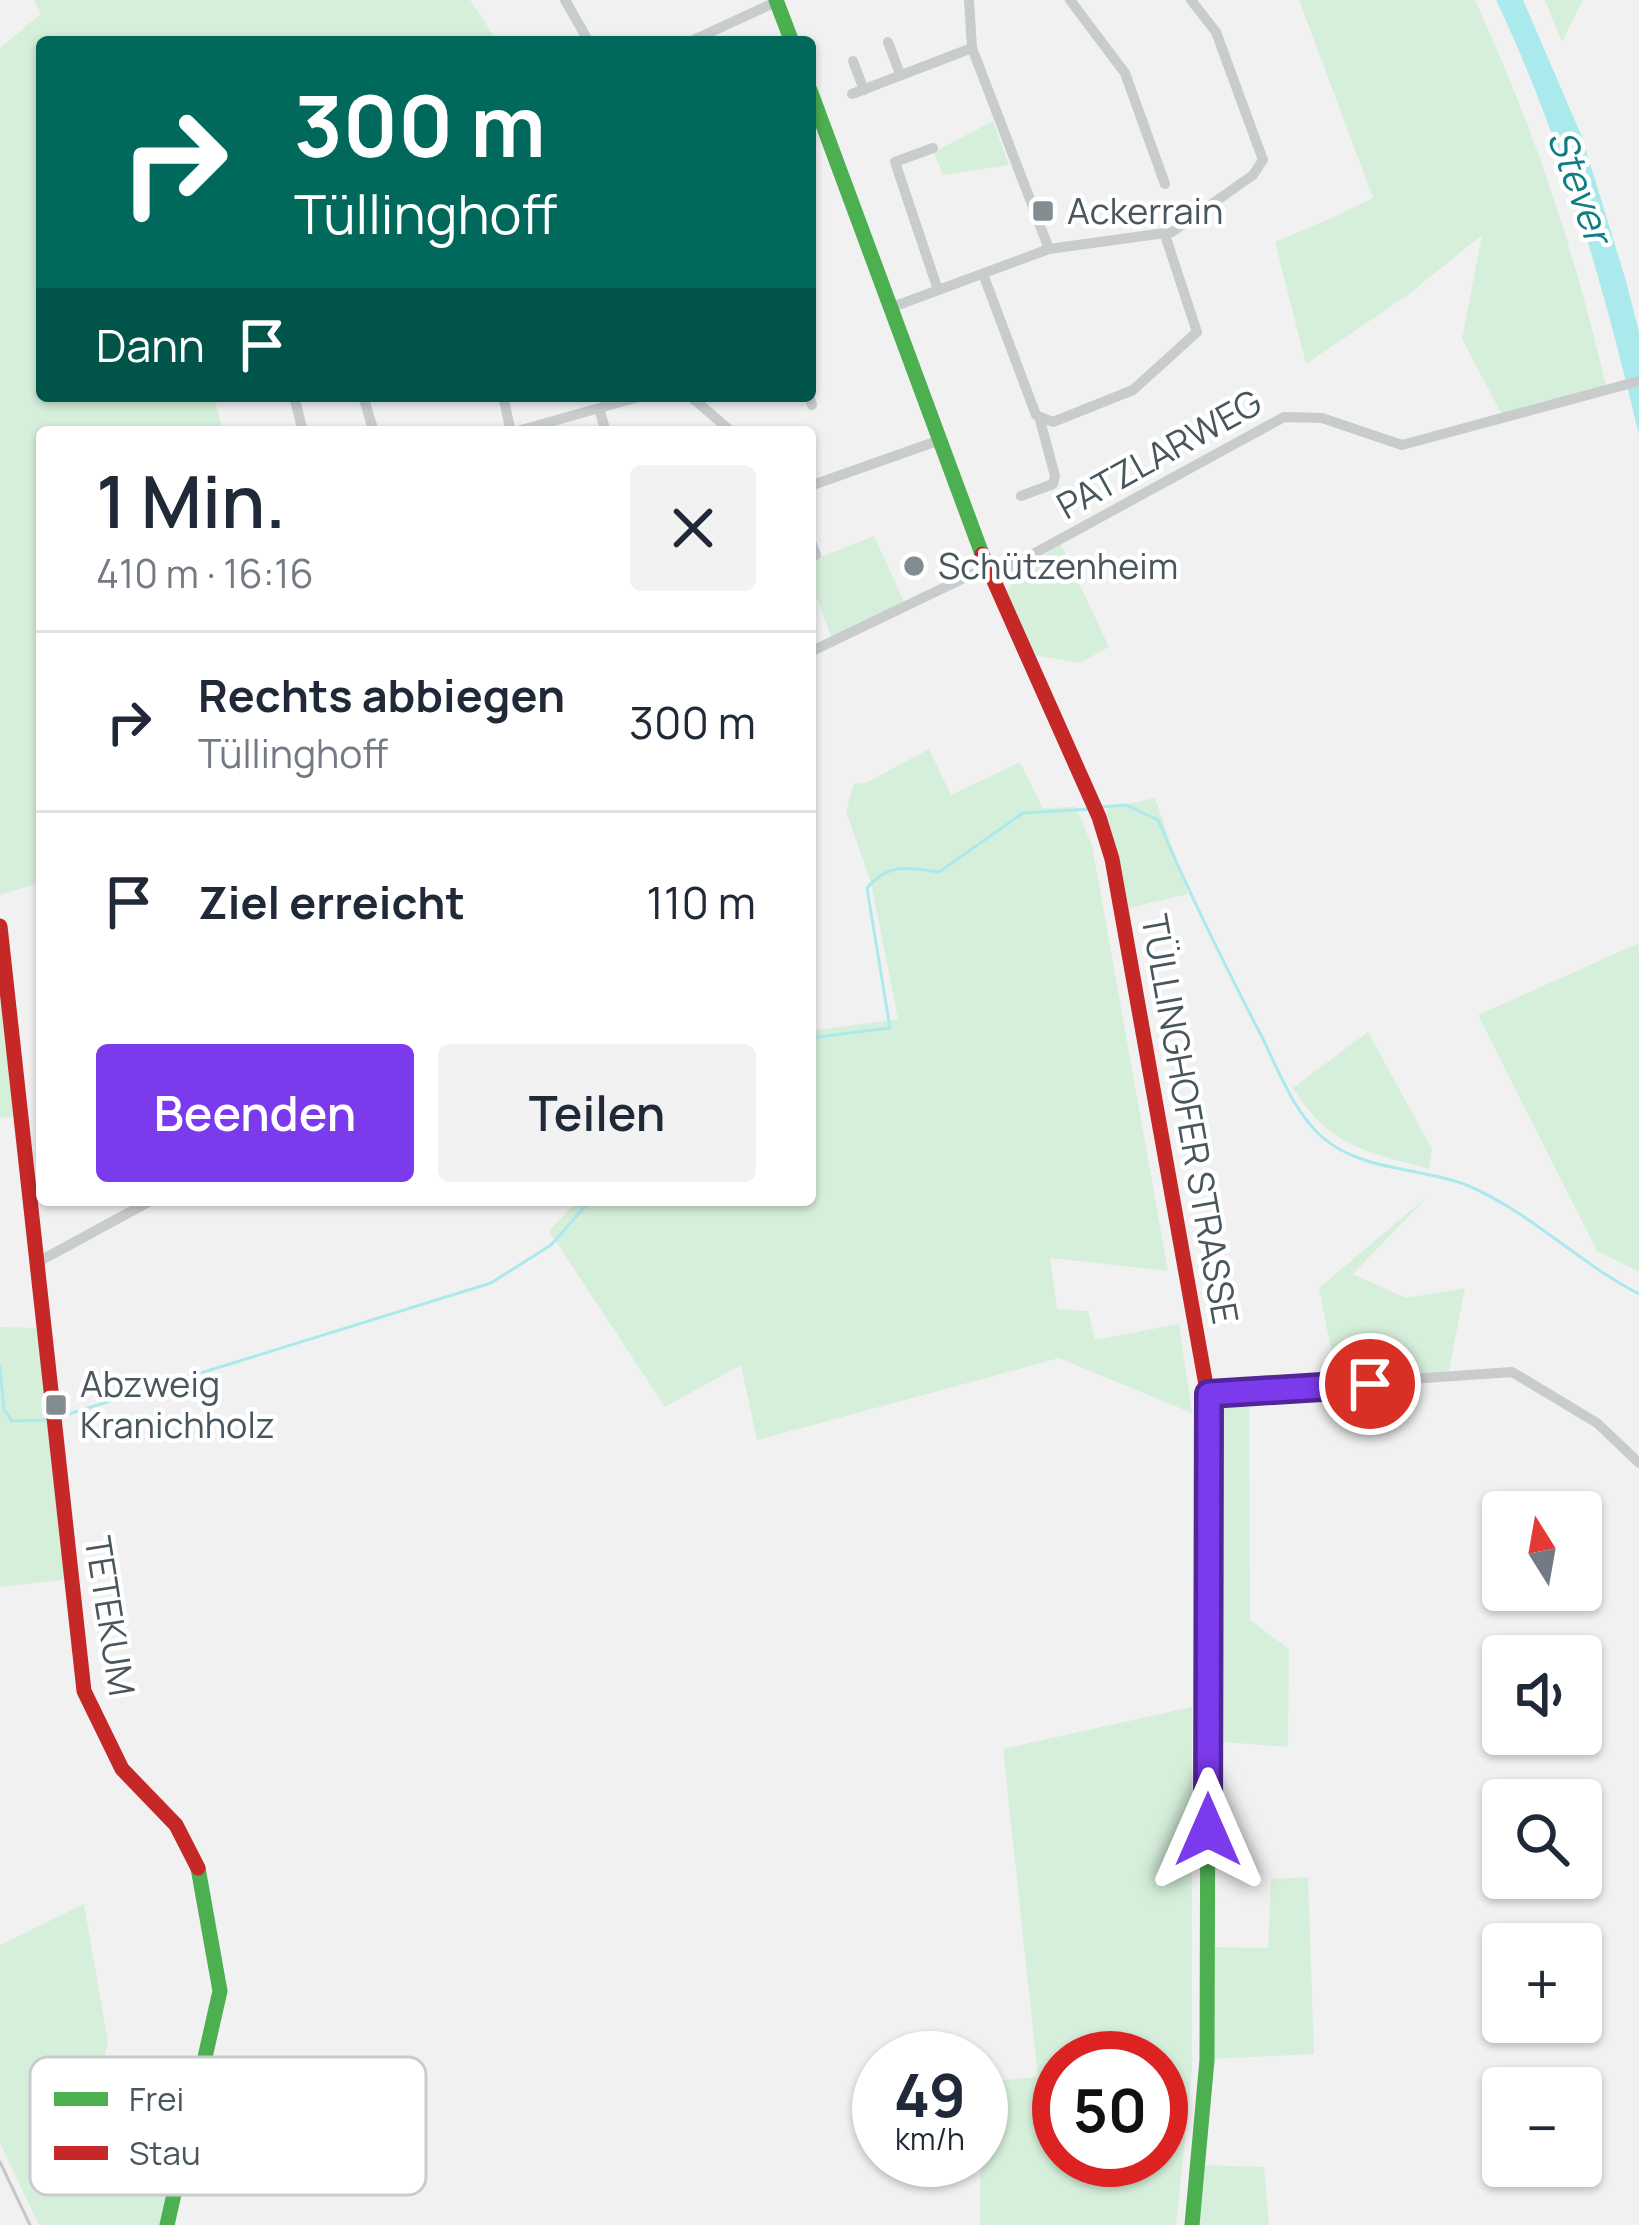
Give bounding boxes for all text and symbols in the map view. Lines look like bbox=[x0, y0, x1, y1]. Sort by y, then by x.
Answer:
text: 300 m bbox=[294, 67, 546, 182]
icon: right bbox=[96, 84, 252, 240]
water label: Stever bbox=[1536, 122, 1628, 254]
text: Tüllinghoff bbox=[294, 176, 557, 250]
place label: Ackerrain bbox=[1067, 186, 1223, 235]
marker: Ackerrain bbox=[1030, 198, 1056, 224]
icon: arrive bbox=[229, 312, 295, 378]
text: Dann bbox=[96, 314, 205, 376]
street label: PATZLARWEG bbox=[1048, 377, 1270, 530]
text: 1 Min. bbox=[96, 451, 286, 550]
button: close bbox=[630, 465, 756, 591]
place label: Schützenheim bbox=[938, 541, 1178, 590]
text: 410 m · 16:16 bbox=[96, 546, 314, 600]
marker: Schützenheim bbox=[901, 553, 927, 579]
text: Rechts abbiegen bbox=[198, 664, 565, 726]
icon: right bbox=[96, 689, 162, 755]
text: 300 m bbox=[629, 691, 756, 753]
text: Tüllinghoff bbox=[198, 726, 388, 780]
icon: arrive bbox=[96, 869, 162, 935]
text: Ziel erreicht bbox=[198, 871, 465, 933]
text: 110 m bbox=[646, 871, 756, 933]
street label: TÜLLINGHOFER STRASSE bbox=[1130, 910, 1251, 1328]
button: Beenden bbox=[96, 1044, 414, 1182]
button: Teilen bbox=[438, 1044, 756, 1182]
pin bbox=[1319, 1333, 1421, 1435]
icon: arrive bbox=[1337, 1351, 1403, 1417]
place label: Abzweig Kranichholz bbox=[80, 1359, 275, 1449]
marker: Abzweig Kranichholz bbox=[43, 1392, 69, 1418]
north arrow bbox=[1482, 1491, 1602, 1611]
map controls bbox=[1482, 1491, 1602, 2187]
street label: TETEKUM bbox=[74, 1533, 147, 1699]
button: sound bbox=[1482, 1635, 1602, 1755]
position arrow bbox=[1145, 1767, 1271, 1893]
button: search bbox=[1482, 1779, 1602, 1899]
button: + bbox=[1482, 1923, 1602, 2043]
speed limit sign: 50 bbox=[1032, 2031, 1188, 2187]
text: 49 bbox=[894, 2053, 966, 2135]
legend bbox=[30, 2057, 426, 2195]
button: − bbox=[1482, 2067, 1602, 2187]
text: Frei bbox=[129, 2076, 184, 2121]
text: km/h bbox=[895, 2118, 965, 2159]
text: Stau bbox=[129, 2130, 201, 2175]

